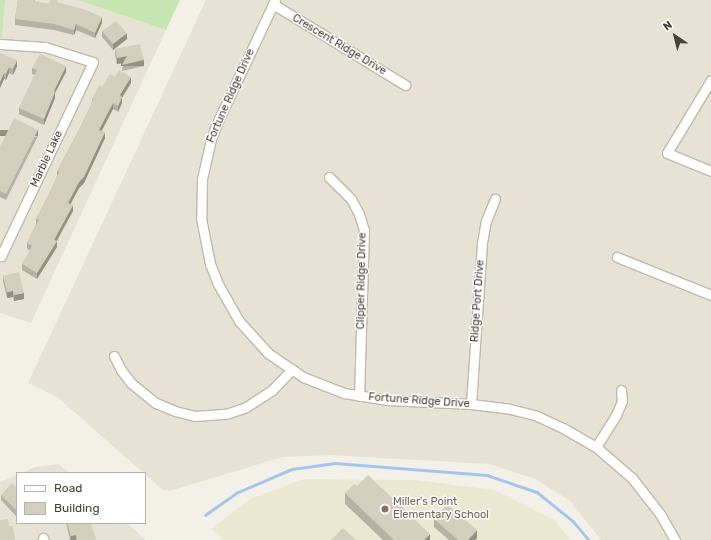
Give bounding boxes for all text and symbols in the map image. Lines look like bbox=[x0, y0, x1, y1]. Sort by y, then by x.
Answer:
street label: Crescent Ridge Drive bbox=[290, 12, 388, 78]
north arrow bbox=[655, 16, 695, 56]
text: N bbox=[661, 18, 675, 33]
street label: Fortune Ridge Drive bbox=[204, 47, 258, 145]
street label: Marble Lake bbox=[28, 129, 66, 189]
street label: Clipper Ridge Drive bbox=[355, 232, 369, 330]
street label: Ridge Port Drive bbox=[469, 259, 487, 343]
street label: Fortune Ridge Drive bbox=[368, 391, 470, 411]
legend bbox=[16, 472, 146, 524]
text: Road bbox=[54, 481, 82, 495]
place label: Miller's Point Elementary School bbox=[393, 496, 489, 522]
text: Building bbox=[54, 501, 100, 515]
marker: Miller's Point Elementary School bbox=[380, 504, 390, 514]

